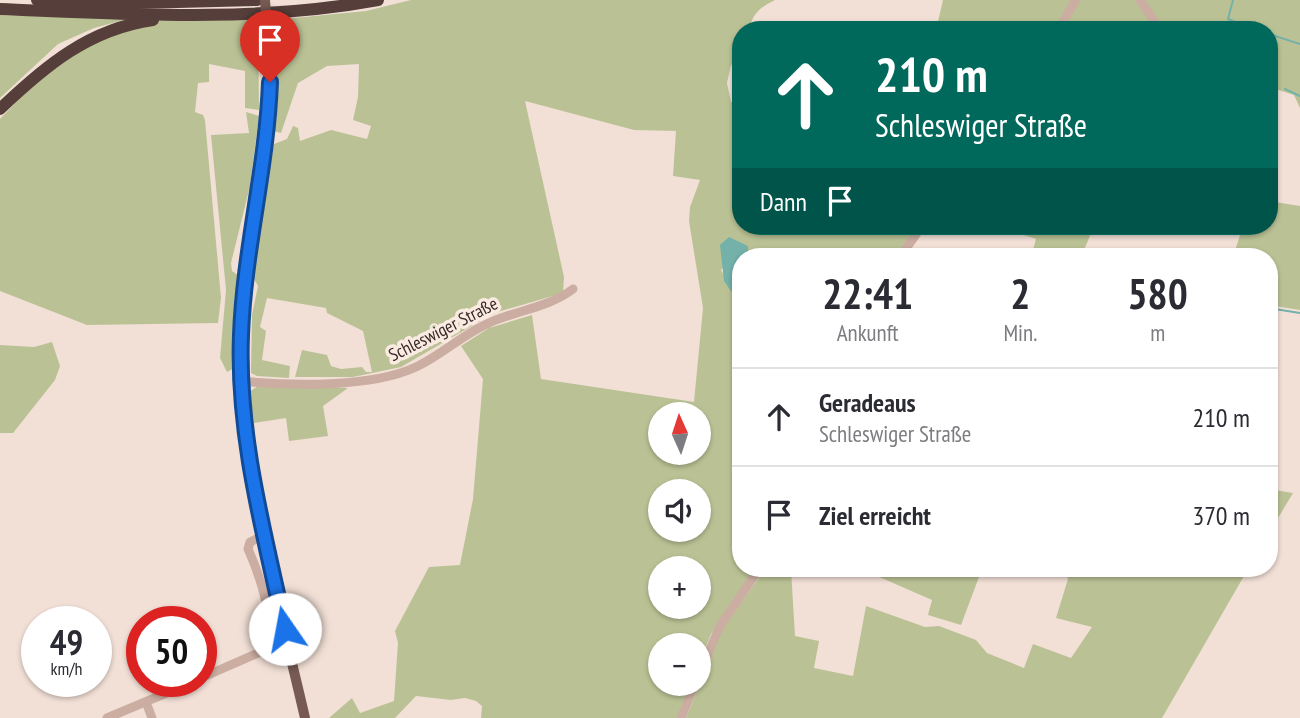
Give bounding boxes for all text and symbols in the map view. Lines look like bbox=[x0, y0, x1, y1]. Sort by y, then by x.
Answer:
pin bbox=[240, 10, 300, 82]
icon: arrive bbox=[251, 21, 289, 59]
text: 210 m bbox=[875, 42, 988, 106]
icon: ahead bbox=[760, 49, 851, 140]
text: Schleswiger Straße bbox=[875, 104, 1087, 146]
icon: arrive bbox=[821, 182, 859, 220]
text: Dann bbox=[760, 185, 807, 218]
text: 22:41 bbox=[822, 266, 913, 321]
text: 2 bbox=[1010, 266, 1030, 321]
text: 580 bbox=[1128, 266, 1188, 321]
street label: Schleswiger Straße bbox=[385, 292, 501, 366]
text: Ankunft bbox=[837, 318, 899, 347]
text: Min. bbox=[1003, 318, 1037, 347]
text: m bbox=[1150, 318, 1165, 347]
text: Geradeaus bbox=[819, 386, 916, 419]
icon: ahead bbox=[760, 398, 798, 436]
text: 210 m bbox=[1192, 401, 1250, 434]
north arrow bbox=[648, 402, 710, 466]
map controls bbox=[648, 402, 711, 696]
text: Schleswiger Straße bbox=[819, 419, 971, 448]
button: sound bbox=[648, 479, 711, 542]
icon: arrive bbox=[760, 496, 798, 534]
text: Ziel erreicht bbox=[819, 499, 931, 532]
text: 370 m bbox=[1192, 499, 1250, 532]
button: + bbox=[648, 556, 711, 619]
position arrow bbox=[248, 592, 322, 666]
speed limit sign: 50 bbox=[126, 606, 217, 697]
text: 49 bbox=[50, 619, 83, 665]
button: − bbox=[648, 633, 711, 696]
text: km/h bbox=[51, 657, 82, 680]

